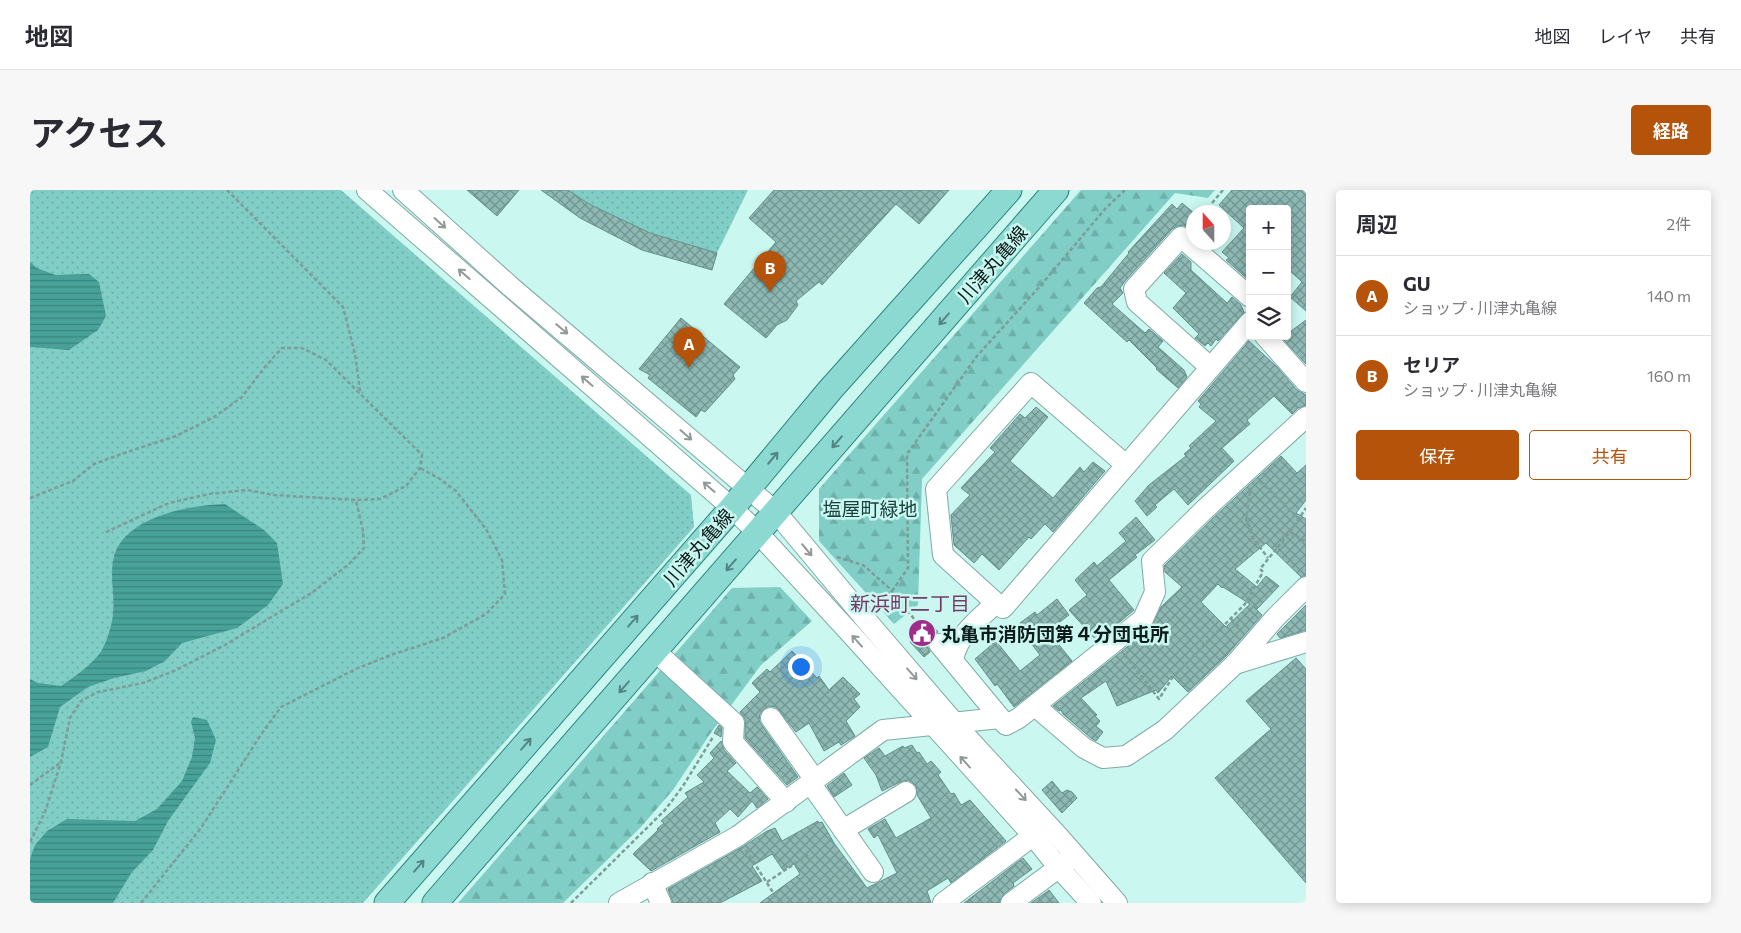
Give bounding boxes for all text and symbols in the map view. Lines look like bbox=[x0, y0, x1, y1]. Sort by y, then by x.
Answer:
text: 地図 bbox=[25, 21, 73, 50]
text: 地図 bbox=[1535, 25, 1571, 47]
text: レイヤ bbox=[1599, 25, 1652, 47]
text: 共有 bbox=[1680, 25, 1716, 47]
button: 経路 bbox=[1631, 105, 1711, 155]
text: アクセス bbox=[30, 110, 168, 153]
north arrow bbox=[1186, 205, 1231, 250]
map controls bbox=[1246, 205, 1291, 340]
button: + bbox=[1246, 205, 1291, 250]
text: 周辺 bbox=[1356, 211, 1398, 236]
text: 2件 bbox=[1666, 214, 1691, 233]
one-way arrow bbox=[433, 217, 446, 228]
street label: 川津丸亀線 bbox=[952, 221, 1032, 307]
button: − bbox=[1246, 250, 1291, 295]
pin: B bbox=[754, 251, 786, 292]
one-way arrow bbox=[458, 268, 471, 280]
text: GU bbox=[1403, 272, 1431, 295]
text: A bbox=[1366, 286, 1378, 305]
text: 140 m bbox=[1647, 286, 1691, 305]
button: layers bbox=[1246, 295, 1291, 340]
text: ショップ · 川津丸亀線 bbox=[1403, 298, 1557, 317]
one-way arrow bbox=[938, 313, 950, 326]
one-way arrow bbox=[556, 323, 569, 335]
pin: A bbox=[673, 327, 705, 368]
text: セリア bbox=[1403, 353, 1460, 376]
text: B bbox=[1367, 366, 1377, 385]
text: 160 m bbox=[1647, 366, 1691, 385]
one-way arrow bbox=[580, 375, 593, 387]
text: ショップ · 川津丸亀線 bbox=[1403, 380, 1557, 399]
one-way arrow bbox=[679, 429, 692, 441]
button: 保存 bbox=[1356, 430, 1519, 480]
button: 共有 bbox=[1529, 430, 1691, 480]
one-way arrow bbox=[832, 435, 843, 448]
one-way arrow bbox=[767, 452, 778, 465]
one-way arrow bbox=[703, 482, 716, 493]
park label: 塩屋町緑地 bbox=[822, 497, 918, 520]
street label: 川津丸亀線 bbox=[658, 504, 738, 590]
one-way arrow bbox=[802, 543, 813, 556]
one-way arrow bbox=[725, 558, 737, 571]
district label: 新浜町二丁目 bbox=[850, 591, 970, 615]
one-way arrow bbox=[627, 615, 639, 628]
public building icon: 丸亀市消防団第４分団屯所 bbox=[907, 618, 937, 648]
place label: 丸亀市消防団第４分団屯所 bbox=[941, 622, 1169, 645]
one-way arrow bbox=[852, 635, 863, 648]
your location bbox=[788, 654, 814, 680]
one-way arrow bbox=[907, 667, 918, 680]
one-way arrow bbox=[618, 680, 630, 693]
one-way arrow bbox=[520, 737, 532, 750]
one-way arrow bbox=[960, 756, 971, 769]
one-way arrow bbox=[1015, 788, 1027, 801]
one-way arrow bbox=[413, 860, 425, 873]

